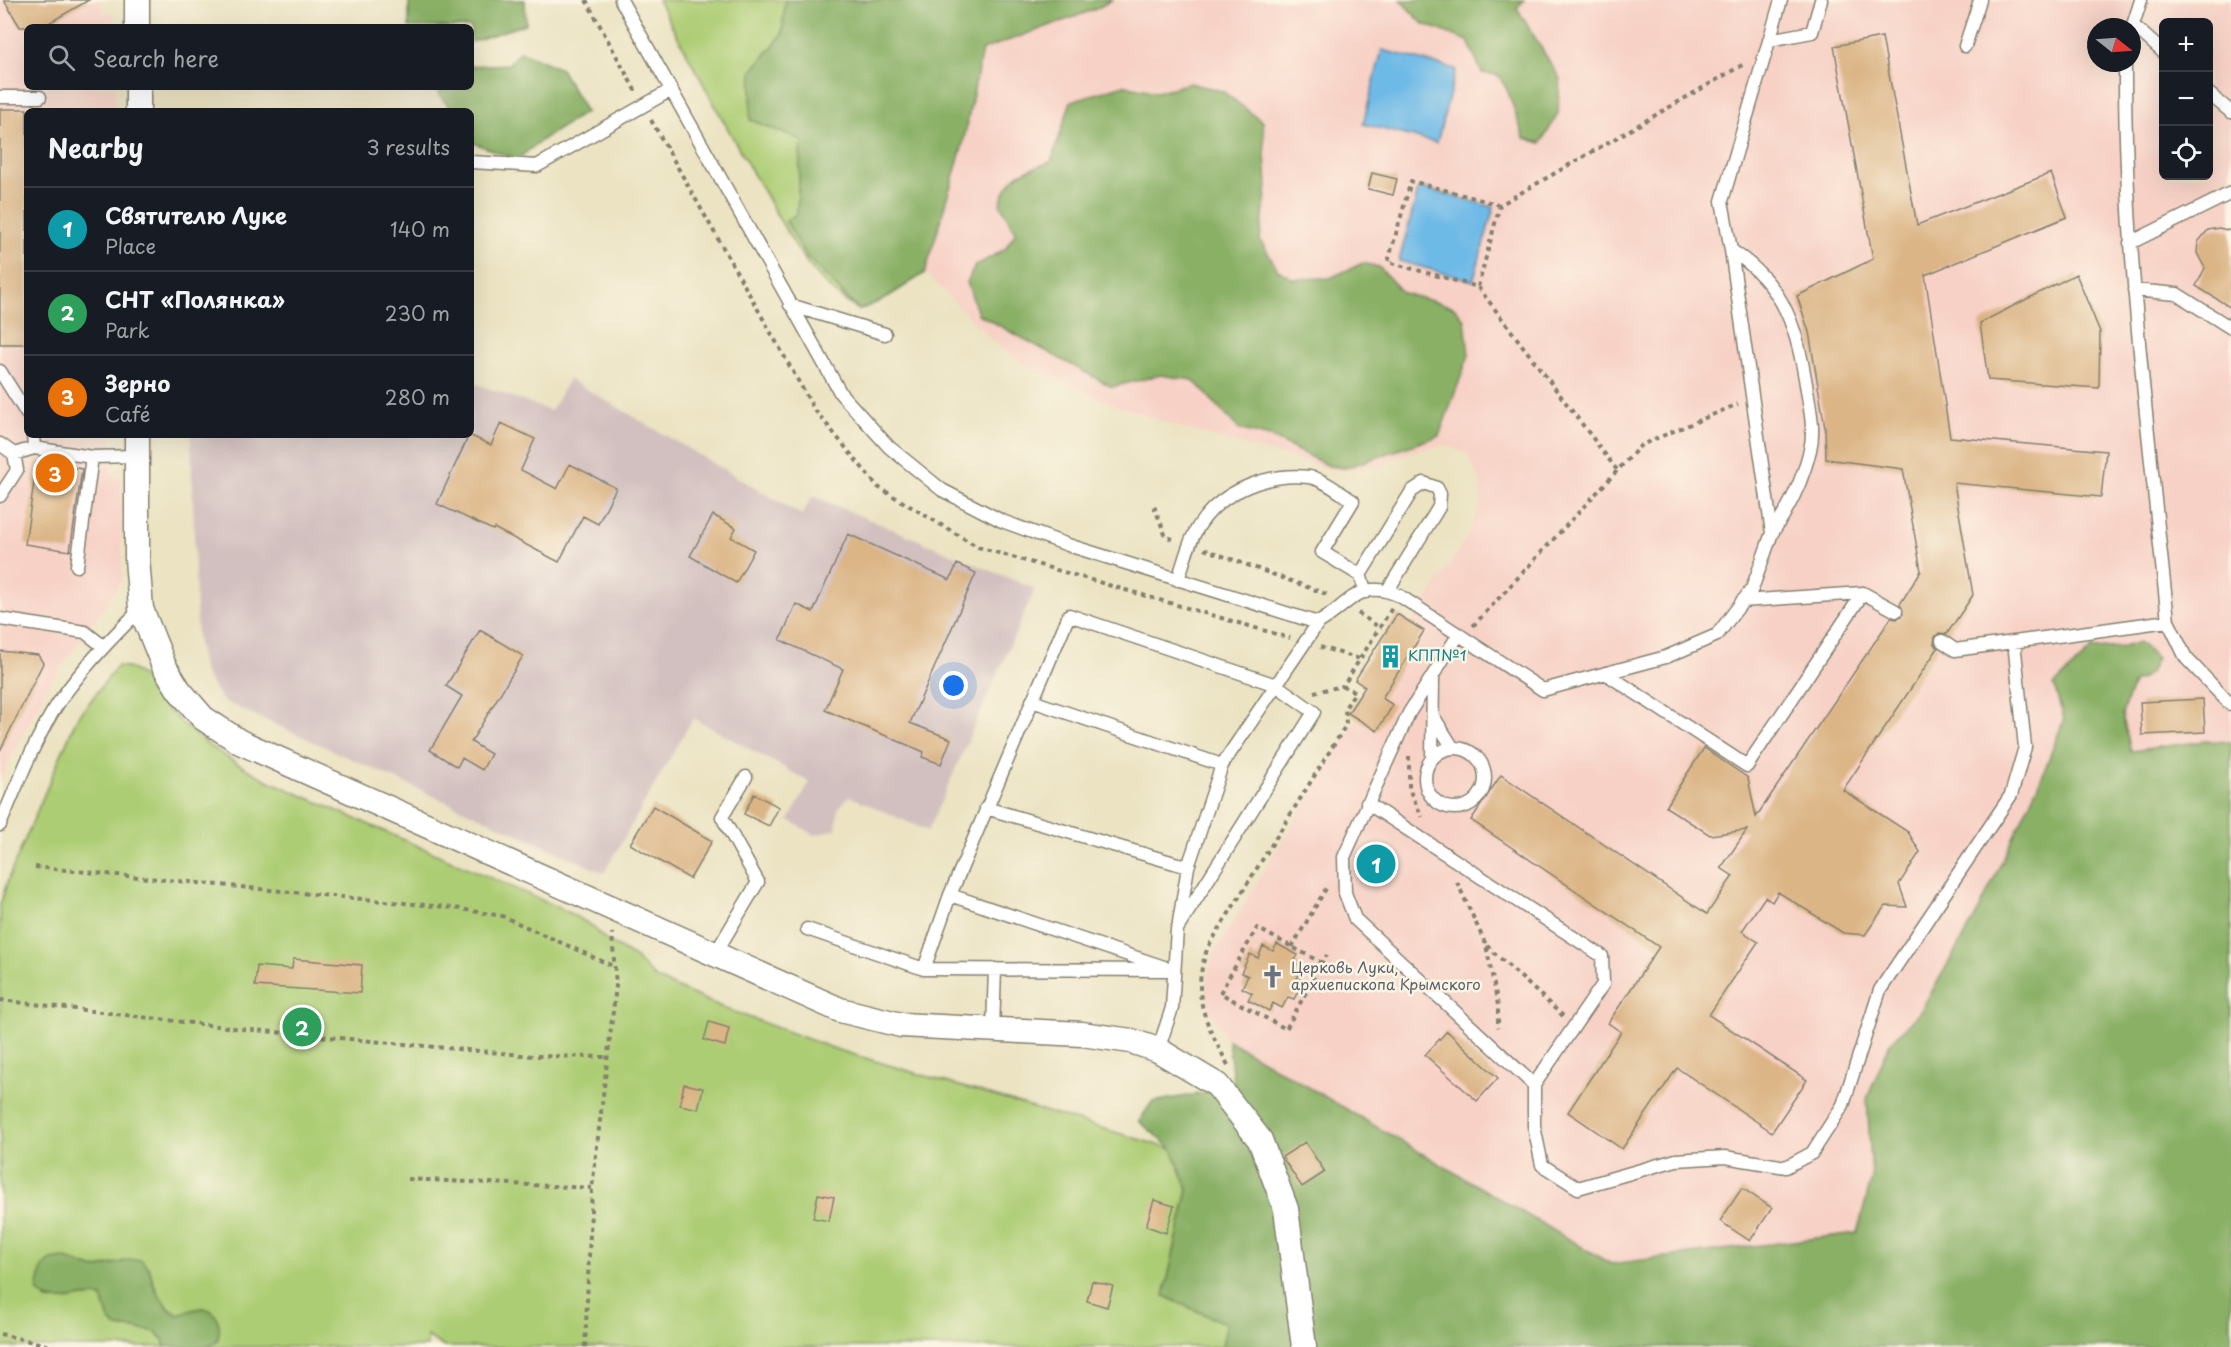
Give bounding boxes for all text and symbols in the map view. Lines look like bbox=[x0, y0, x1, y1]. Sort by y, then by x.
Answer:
north arrow bbox=[2087, 18, 2141, 72]
map controls bbox=[2159, 18, 2213, 180]
button: + bbox=[2159, 18, 2213, 72]
search box bbox=[24, 24, 474, 90]
icon: search bbox=[45, 41, 78, 74]
text: Search here bbox=[93, 41, 219, 74]
button: − bbox=[2159, 72, 2213, 126]
button: locate bbox=[2159, 126, 2213, 180]
text: Nearby bbox=[48, 128, 143, 167]
text: 3 results bbox=[367, 132, 450, 162]
text: Святителю Луке bbox=[105, 198, 287, 231]
text: 1 bbox=[63, 214, 72, 244]
text: 140 m bbox=[390, 214, 450, 244]
text: Place bbox=[105, 231, 156, 261]
text: СНТ «Полянка» bbox=[105, 282, 285, 315]
text: 2 bbox=[60, 298, 75, 328]
text: 230 m bbox=[385, 298, 450, 328]
text: Park bbox=[105, 315, 150, 345]
text: Зерно bbox=[105, 366, 170, 399]
text: 3 bbox=[61, 382, 74, 412]
text: 280 m bbox=[385, 382, 450, 412]
text: Café bbox=[105, 399, 150, 429]
pin: 3 bbox=[36, 450, 74, 496]
building icon: КПП№1 bbox=[1377, 643, 1403, 669]
place label: КПП№1 bbox=[1408, 643, 1466, 666]
your location bbox=[939, 671, 968, 700]
pin: 1 bbox=[1356, 842, 1396, 886]
place label: Церковь Луки, архиепископа Крымского bbox=[1291, 955, 1481, 995]
church icon: Церковь Луки, архиепископа Крымского bbox=[1260, 964, 1286, 990]
pin: 2 bbox=[282, 1004, 322, 1050]

